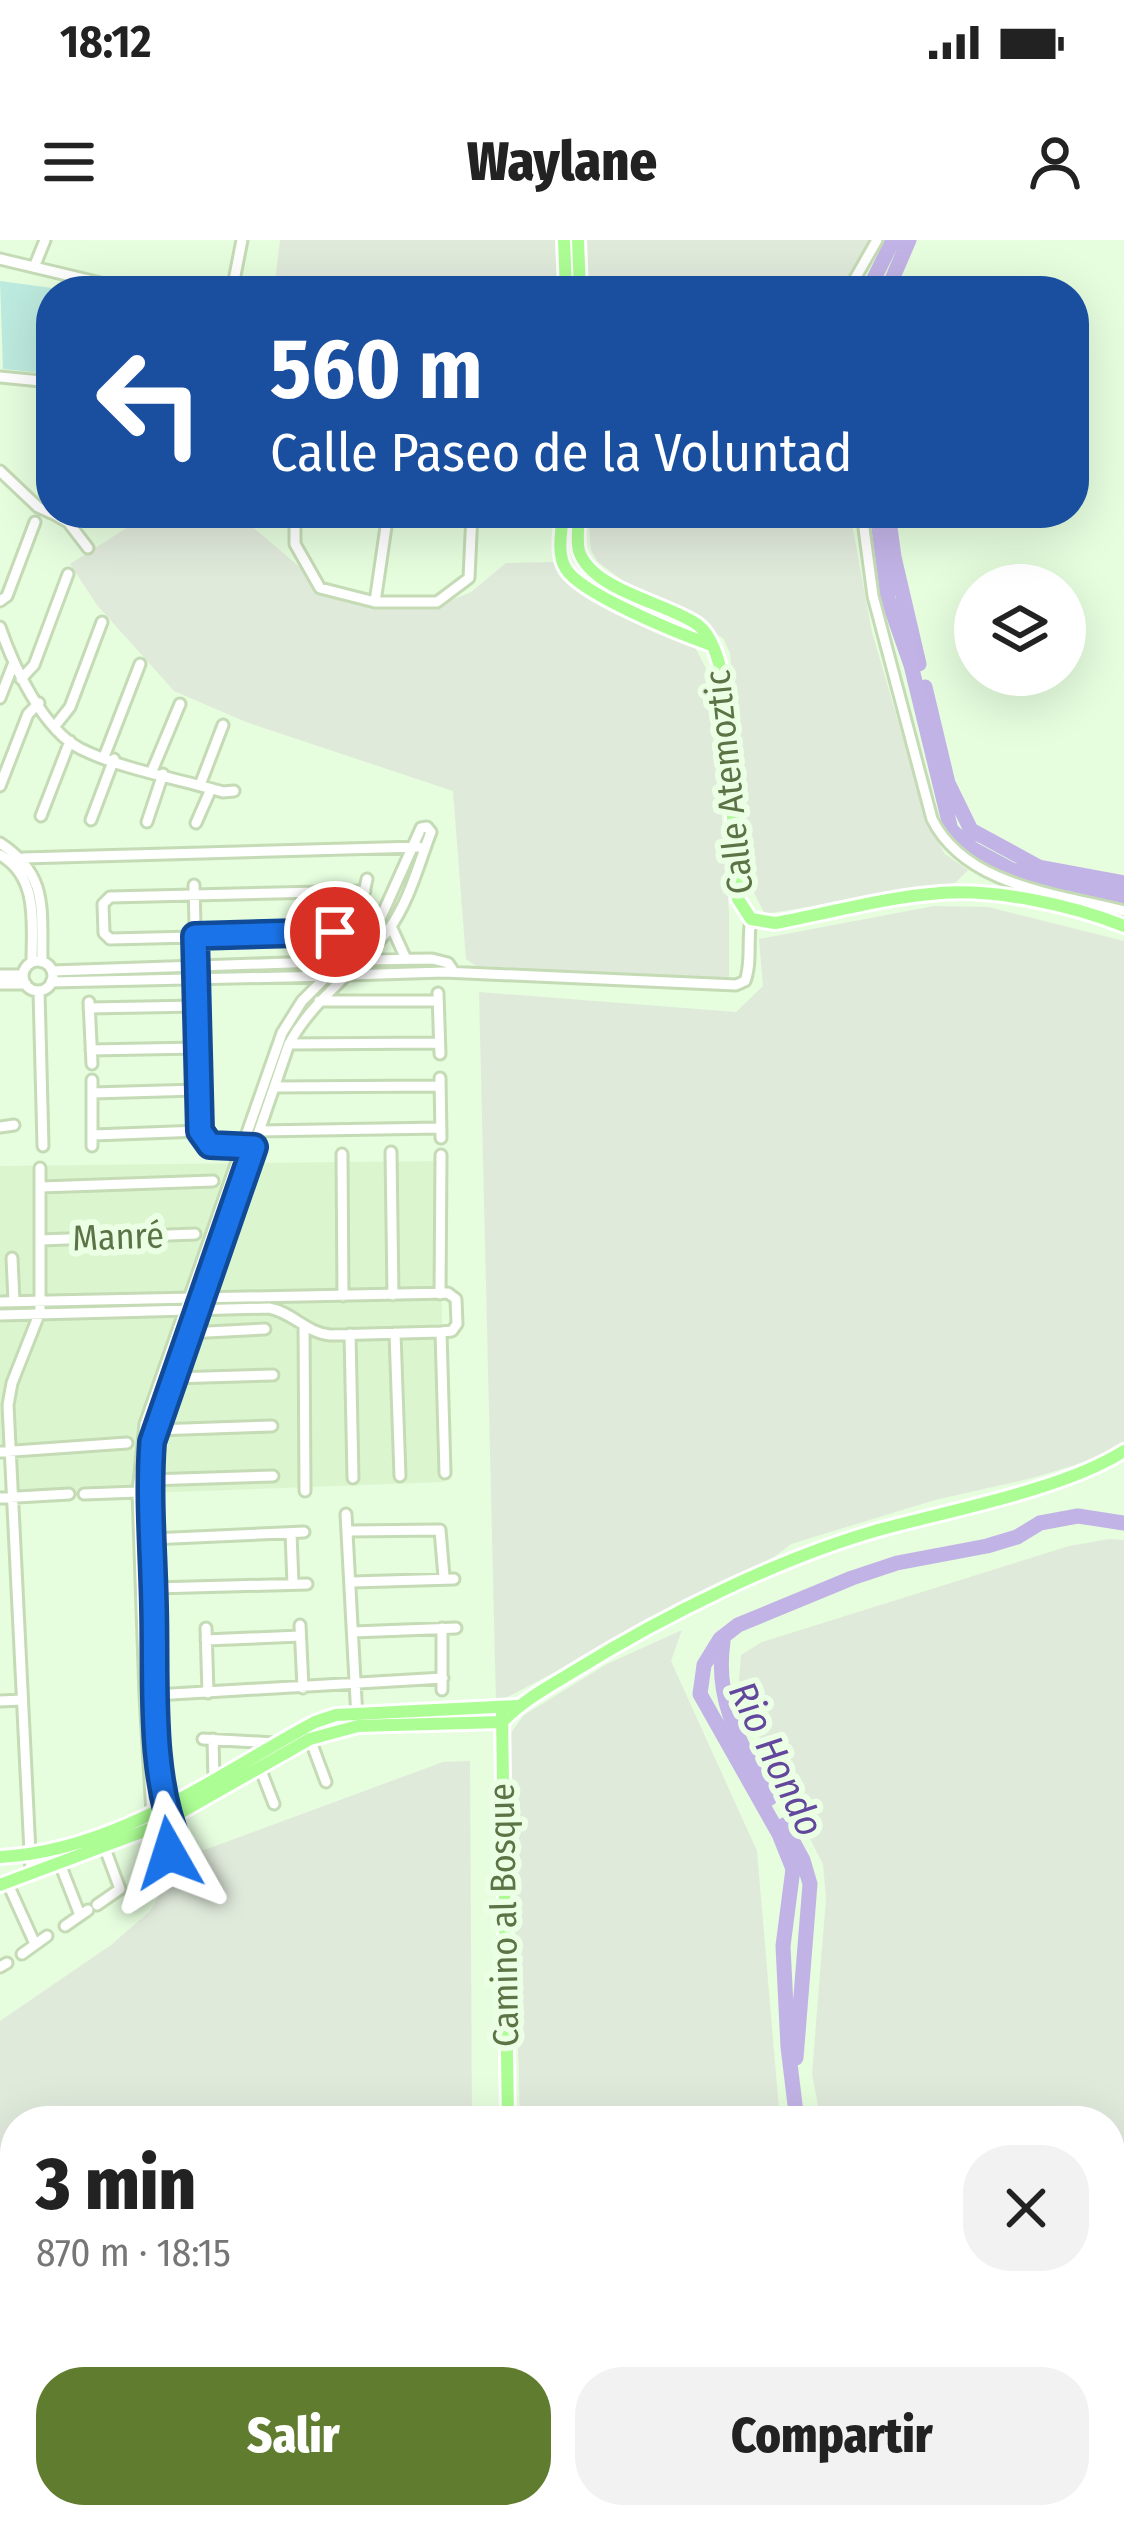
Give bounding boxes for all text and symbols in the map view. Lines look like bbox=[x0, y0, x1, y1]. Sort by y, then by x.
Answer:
text: 18:12 bbox=[60, 15, 151, 69]
icon: menu bbox=[36, 129, 102, 195]
icon: person bbox=[1022, 129, 1088, 195]
text: Waylane bbox=[467, 130, 657, 194]
text: 560 m bbox=[270, 319, 483, 420]
icon: left bbox=[72, 324, 228, 480]
text: Calle Paseo de la Voluntad bbox=[270, 421, 852, 485]
map controls bbox=[954, 564, 1086, 696]
button: layers bbox=[954, 564, 1086, 696]
street label: Calle Atemoztic bbox=[695, 668, 763, 896]
pin bbox=[284, 881, 386, 983]
icon: arrive bbox=[302, 899, 368, 965]
street label: Manré bbox=[71, 1213, 165, 1261]
water label: Rio Hondo bbox=[719, 1674, 833, 1844]
street label: Camino al Bosque bbox=[480, 1783, 528, 2047]
position arrow bbox=[106, 1790, 232, 1916]
text: 3 min bbox=[36, 2142, 196, 2228]
button: close bbox=[963, 2145, 1089, 2271]
text: 870 m · 18:15 bbox=[36, 2230, 231, 2276]
button: Salir bbox=[36, 2367, 551, 2505]
button: Compartir bbox=[575, 2367, 1089, 2505]

